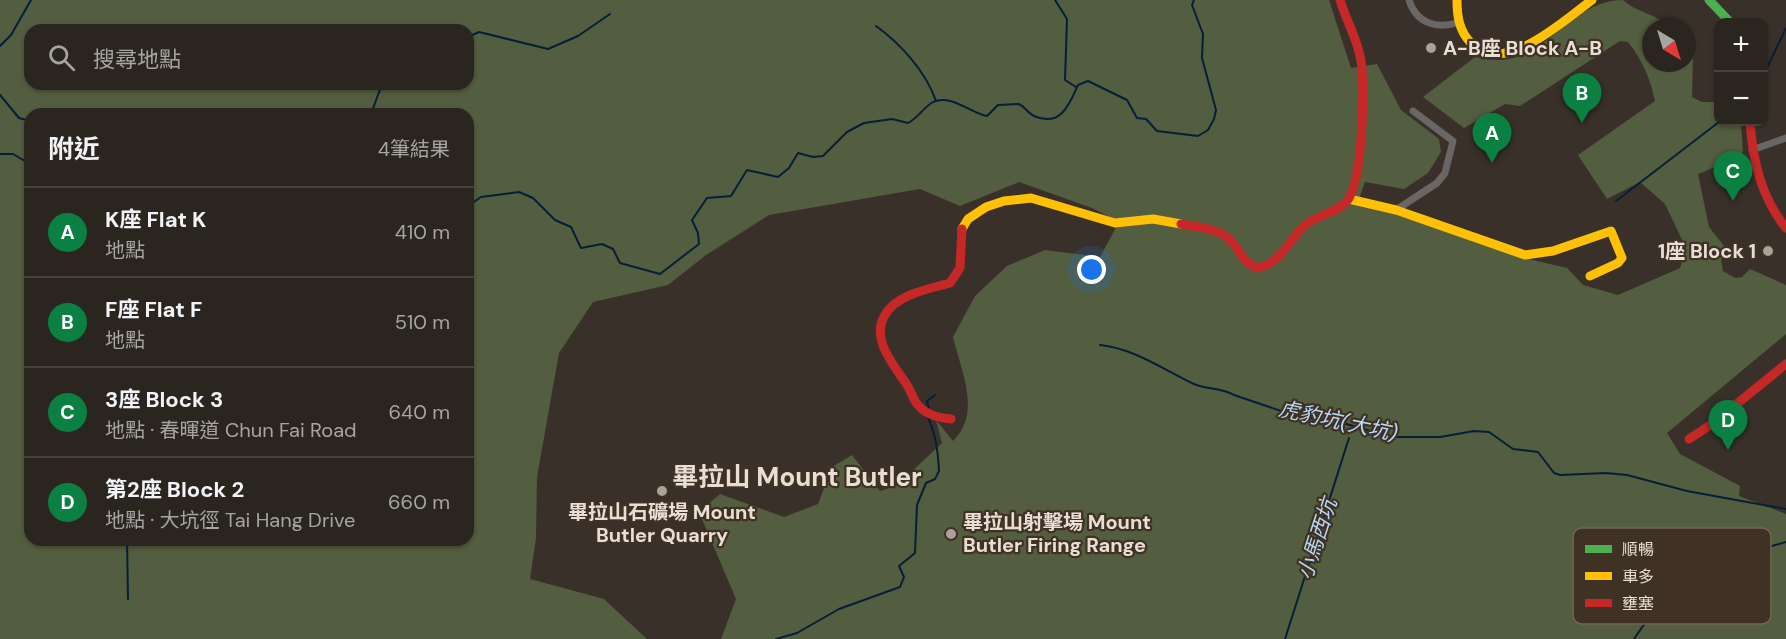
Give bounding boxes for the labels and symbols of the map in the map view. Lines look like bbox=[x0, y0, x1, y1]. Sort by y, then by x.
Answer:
north arrow bbox=[1642, 18, 1696, 72]
place label: A-B座 Block A-B bbox=[1443, 35, 1602, 61]
marker: A-B座 Block A-B bbox=[1424, 41, 1438, 55]
pin: B bbox=[1562, 74, 1602, 123]
pin: A bbox=[1472, 114, 1512, 163]
pin: C bbox=[1714, 152, 1752, 201]
place label: 1座 Block 1 bbox=[1658, 238, 1756, 264]
marker: 1座 Block 1 bbox=[1761, 244, 1775, 258]
your location bbox=[1077, 255, 1106, 284]
water label: 虎豹坑(大坑) bbox=[1276, 395, 1400, 447]
pin: D bbox=[1708, 400, 1748, 450]
district label: 畢拉山 Mount Butler bbox=[672, 460, 922, 494]
marker: 畢拉山石礦場 Mount Butler Quarry bbox=[655, 484, 669, 498]
water label: 小馬西坑 bbox=[1291, 492, 1344, 583]
place label: 畢拉山石礦場 Mount Butler Quarry bbox=[568, 499, 756, 548]
place label: 畢拉山射擊場 Mount Butler Firing Range bbox=[963, 509, 1151, 558]
marker: 畢拉山射擊場 Mount Butler Firing Range bbox=[944, 527, 958, 541]
legend bbox=[1573, 528, 1771, 624]
text: 順暢 bbox=[1622, 539, 1654, 560]
text: 車多 bbox=[1622, 566, 1654, 587]
text: 壅塞 bbox=[1622, 593, 1654, 614]

